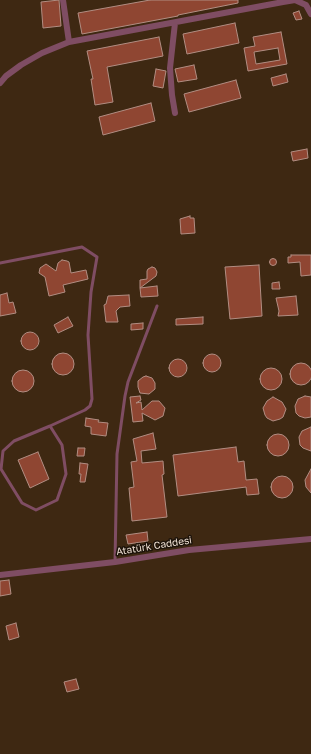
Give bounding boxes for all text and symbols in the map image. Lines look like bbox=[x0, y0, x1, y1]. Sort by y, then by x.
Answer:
street label: Atatürk Caddesi bbox=[115, 534, 193, 558]

